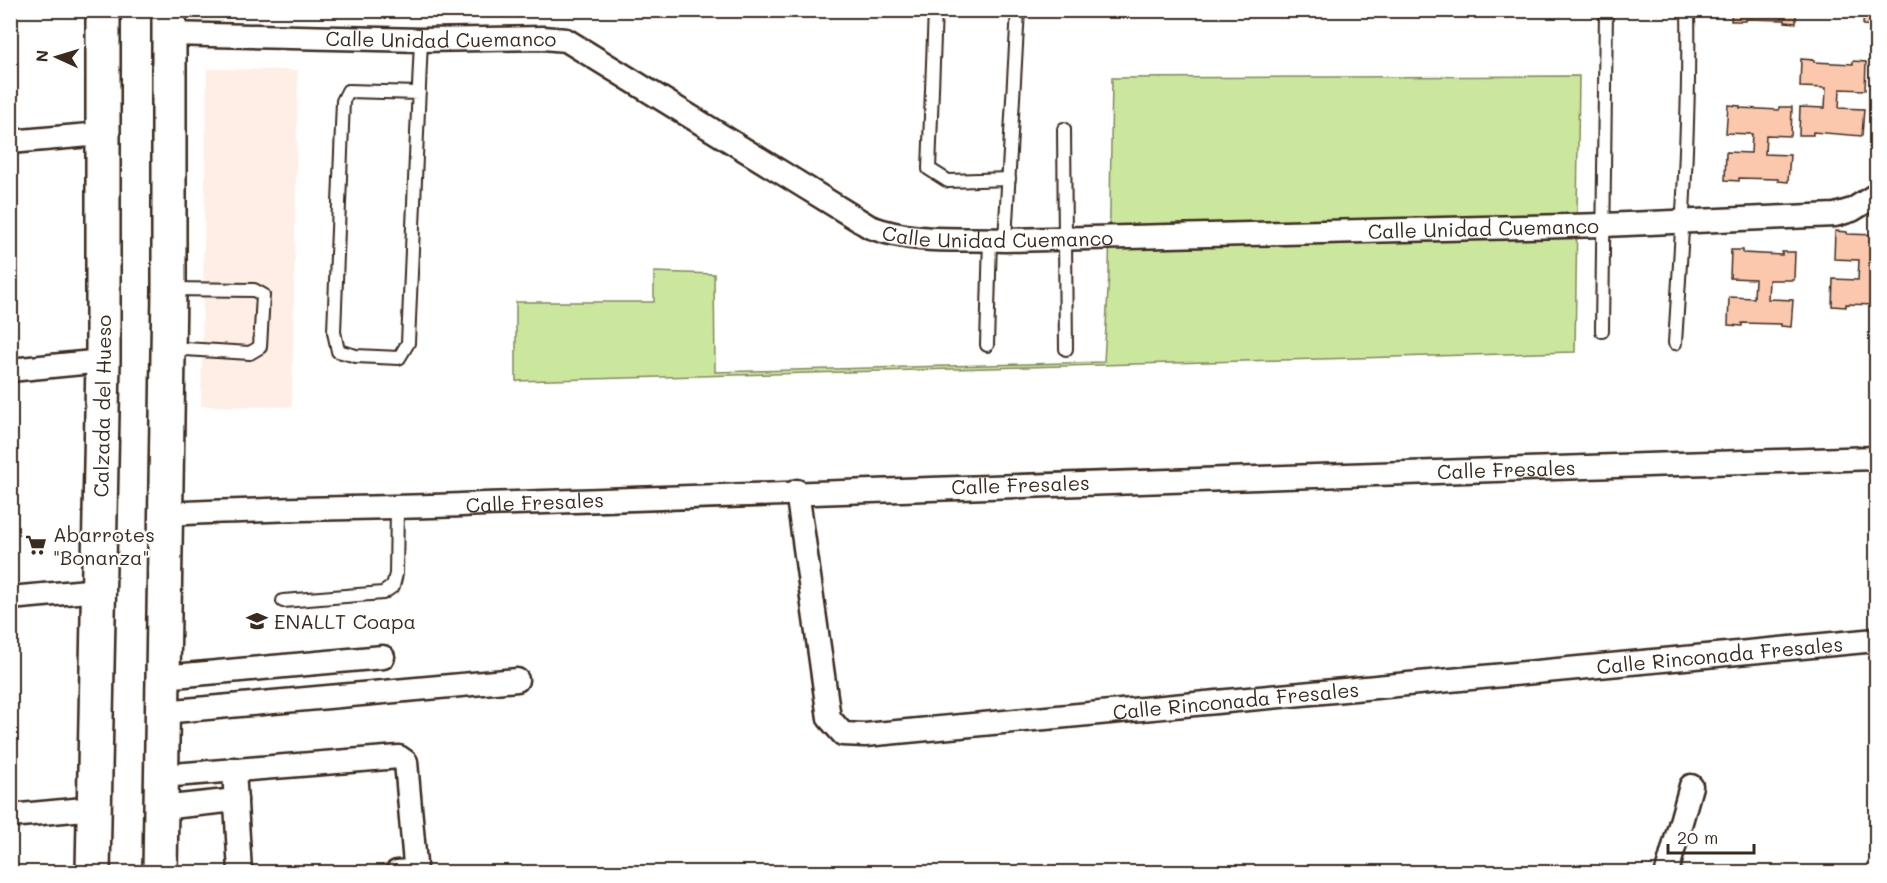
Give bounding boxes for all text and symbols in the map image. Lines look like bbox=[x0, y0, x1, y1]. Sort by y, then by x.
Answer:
street label: Calle Unidad Cuemanco bbox=[325, 25, 558, 53]
north arrow bbox=[27, 27, 87, 87]
text: N bbox=[31, 49, 52, 63]
street label: Calle Unidad Cuemanco bbox=[1368, 212, 1599, 244]
street label: Calle Unidad Cuemanco bbox=[880, 219, 1114, 253]
street label: Calzada del Hueso bbox=[87, 315, 116, 498]
street label: Calle Fresales bbox=[1437, 454, 1576, 484]
street label: Calle Fresales bbox=[951, 469, 1090, 500]
street label: Calle Fresales bbox=[465, 486, 605, 518]
place label: Abarrotes "Bonanza" bbox=[53, 521, 155, 570]
supermarket icon: Abarrotes "Bonanza" bbox=[24, 533, 48, 557]
place label: ENALLT Coapa bbox=[274, 608, 416, 634]
school or university icon: ENALLT Coapa bbox=[245, 609, 269, 633]
street label: Calle Rinconada Fresales bbox=[1595, 630, 1844, 679]
street label: Calle Rinconada Fresales bbox=[1111, 676, 1360, 725]
scale bar bbox=[1668, 817, 1754, 855]
text: 20 m bbox=[1677, 825, 1718, 849]

